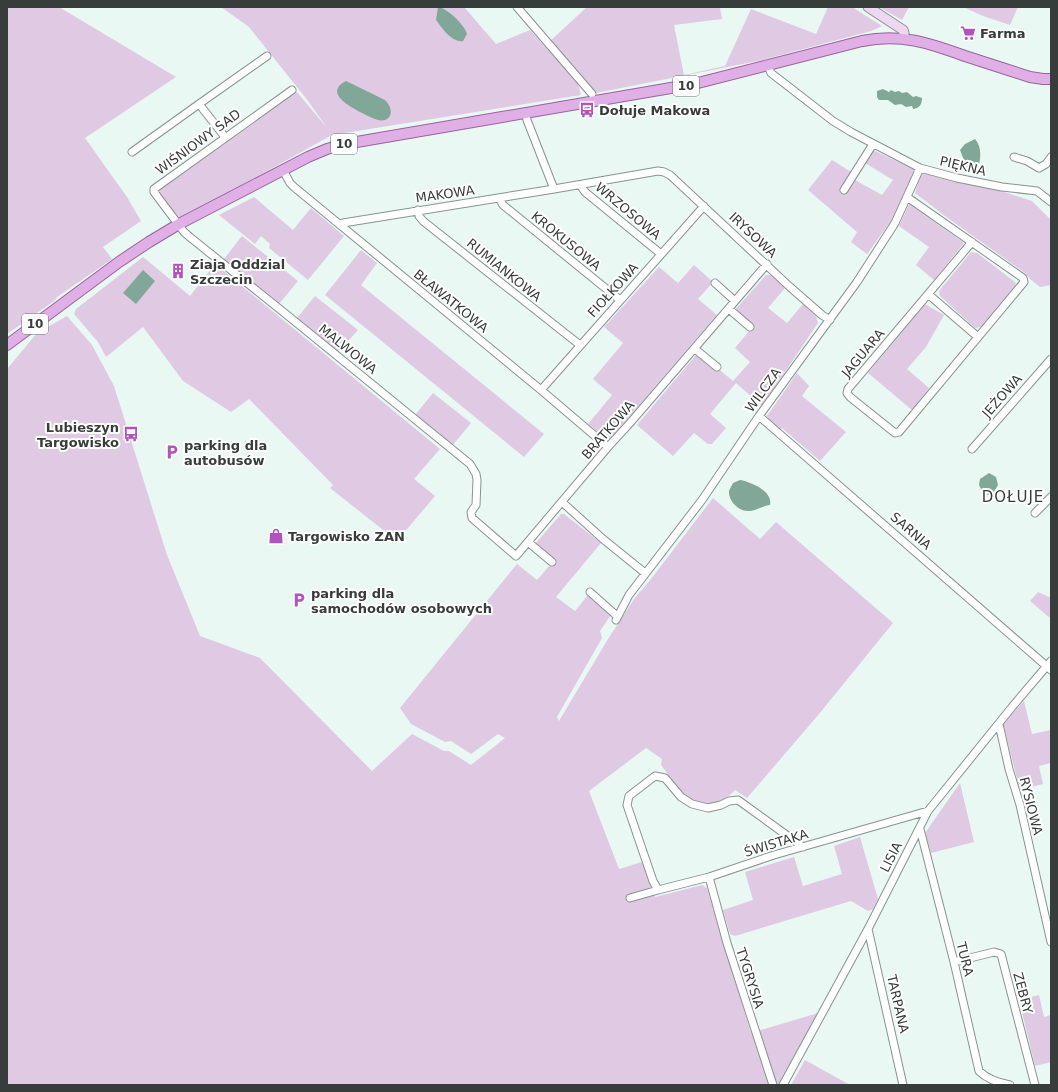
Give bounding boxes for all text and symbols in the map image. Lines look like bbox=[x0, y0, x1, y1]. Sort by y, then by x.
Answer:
supermarket icon: Farma bbox=[959, 24, 977, 42]
place label: Farma bbox=[980, 26, 1026, 41]
road number: 10 bbox=[673, 76, 699, 96]
bus stop icon: Dołuje Makowa bbox=[578, 101, 596, 119]
place label: Dołuje Makowa bbox=[599, 103, 710, 118]
street label: WIŚNIOWY SAD bbox=[153, 106, 243, 178]
road number: 10 bbox=[331, 134, 357, 154]
street label: PIĘKNA bbox=[938, 153, 988, 179]
street label: WRZOSOWA bbox=[592, 179, 664, 243]
street label: MAKOWA bbox=[415, 182, 475, 206]
street label: KROKUSOWA bbox=[528, 208, 604, 274]
street label: IRYSOWA bbox=[726, 209, 780, 261]
street label: RUMIANKOWA bbox=[464, 235, 544, 305]
place label: Ziaja Oddzial Szczecin bbox=[190, 257, 285, 287]
street label: FIOŁKOWA bbox=[585, 260, 641, 320]
building icon: Ziaja Oddzial Szczecin bbox=[169, 262, 187, 280]
street label: BŁAWATKOWA bbox=[411, 266, 491, 336]
road number: 10 bbox=[22, 314, 48, 334]
street label: MALWOWA bbox=[316, 321, 380, 377]
street label: JAGUARA bbox=[838, 326, 888, 381]
street label: WILCZA bbox=[742, 365, 784, 415]
street label: JEŻOWA bbox=[979, 371, 1025, 421]
street label: BRATKOWA bbox=[579, 398, 637, 462]
place label: Lubieszyn Targowisko bbox=[37, 420, 119, 450]
bus stop icon: Lubieszyn Targowisko bbox=[122, 425, 140, 443]
place label: parking dla autobusów bbox=[184, 438, 267, 468]
parking icon: parking dla autobusów bbox=[163, 443, 181, 461]
district label: DOŁUJE bbox=[982, 488, 1044, 506]
street label: SARNIA bbox=[888, 509, 934, 553]
shop icon: Targowisko ZAN bbox=[267, 527, 285, 545]
place label: Targowisko ZAN bbox=[288, 529, 405, 544]
place label: parking dla samochodów osobowych bbox=[311, 586, 492, 616]
parking icon: parking dla samochodów osobowych bbox=[290, 591, 308, 609]
street label: RYSIOWA bbox=[1017, 775, 1045, 837]
street label: ŚWISTAKA bbox=[742, 826, 810, 860]
street label: LISIA bbox=[877, 839, 905, 875]
street label: TURA bbox=[953, 939, 977, 978]
street label: TYGRYSIA bbox=[733, 945, 767, 1010]
street label: ZEBRY bbox=[1010, 971, 1036, 1015]
street label: TARPANA bbox=[884, 972, 912, 1035]

